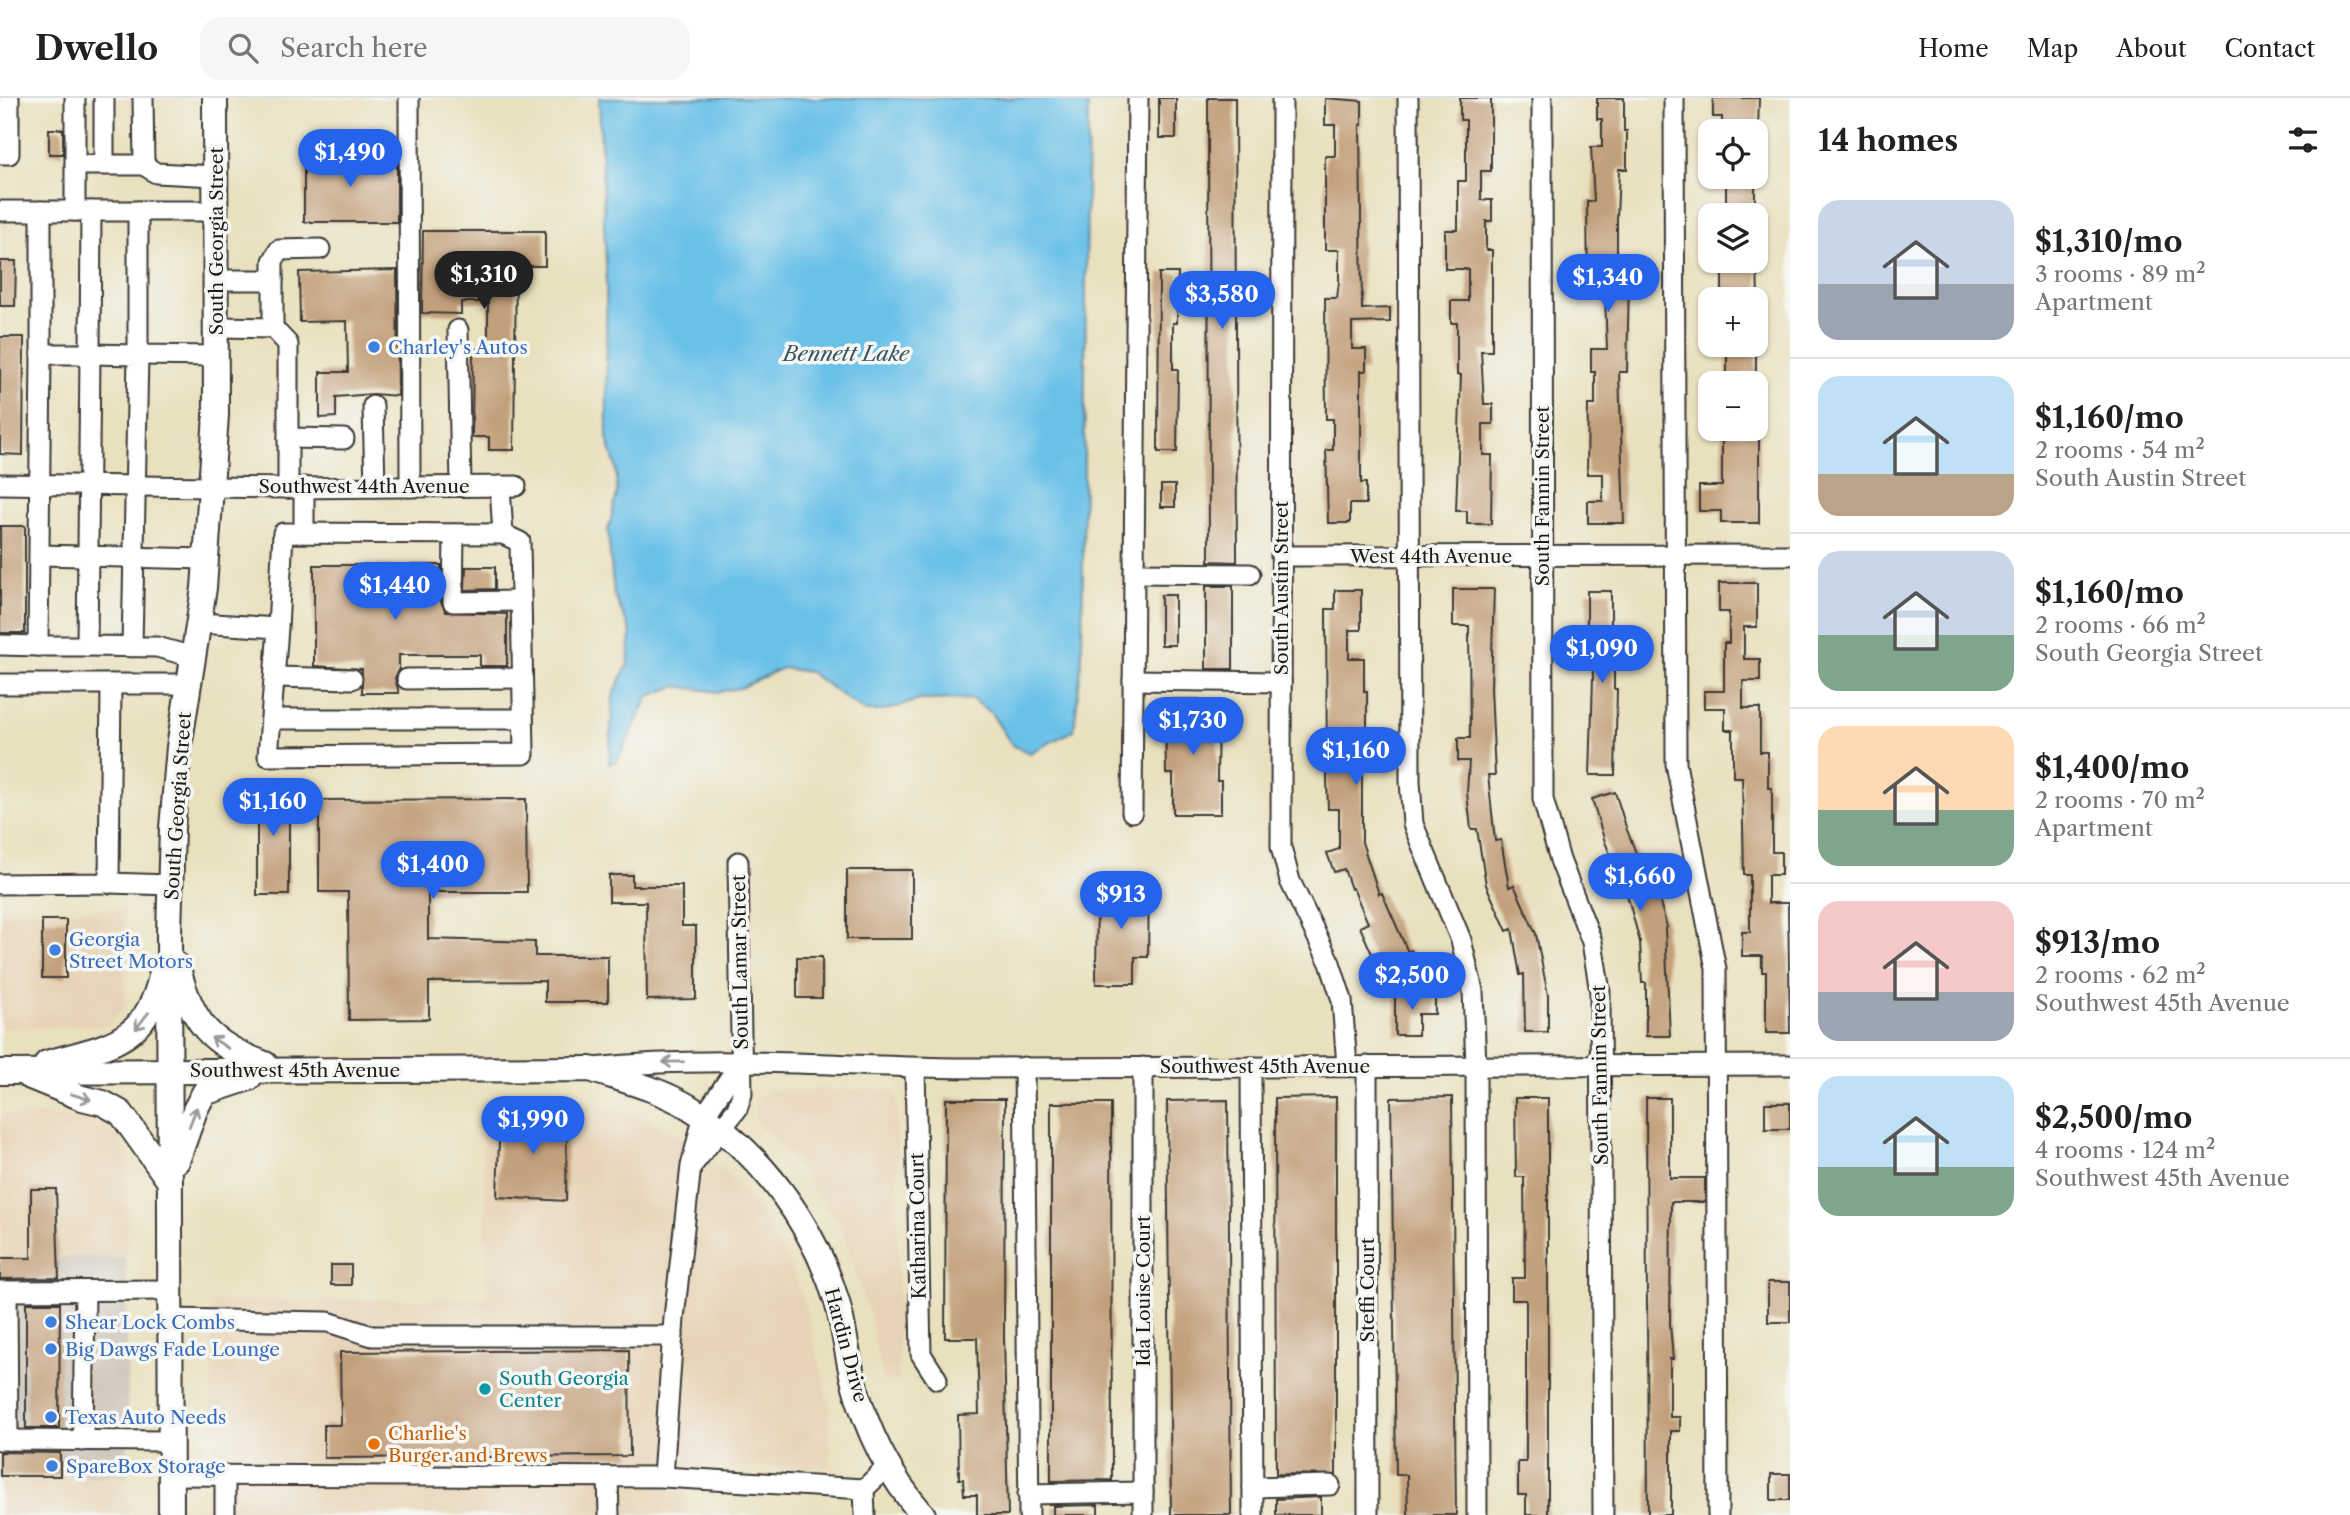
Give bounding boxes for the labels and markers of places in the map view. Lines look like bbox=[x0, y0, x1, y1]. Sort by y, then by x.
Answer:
pin: $1,490 bbox=[293, 130, 407, 189]
pin: $1,310 bbox=[427, 252, 541, 311]
pin: $1,340 bbox=[1551, 254, 1665, 314]
pin: $3,580 bbox=[1165, 272, 1279, 331]
place label: Charley's Autos bbox=[388, 336, 528, 359]
marker: Charley's Autos bbox=[366, 339, 382, 355]
pin: $1,440 bbox=[338, 562, 452, 622]
pin: $1,090 bbox=[1545, 626, 1659, 685]
pin: $1,730 bbox=[1136, 698, 1250, 757]
pin: $1,160 bbox=[1299, 728, 1413, 787]
pin: $1,160 bbox=[216, 778, 330, 838]
pin: $1,400 bbox=[376, 842, 490, 901]
pin: $1,660 bbox=[1583, 854, 1697, 913]
pin: $913 bbox=[1080, 872, 1162, 931]
place label: Georgia Street Motors bbox=[69, 928, 193, 973]
marker: Georgia Street Motors bbox=[47, 942, 63, 958]
pin: $2,500 bbox=[1355, 953, 1469, 1012]
pin: $1,990 bbox=[476, 1096, 590, 1156]
place label: Shear Lock Combs bbox=[65, 1311, 235, 1334]
marker: Shear Lock Combs bbox=[43, 1314, 59, 1330]
place label: Big Dawgs Fade Lounge bbox=[65, 1338, 280, 1361]
marker: Big Dawgs Fade Lounge bbox=[43, 1341, 59, 1357]
place label: South Georgia Center bbox=[499, 1367, 629, 1412]
marker: South Georgia Center bbox=[477, 1381, 493, 1397]
place label: Texas Auto Needs bbox=[65, 1406, 226, 1429]
marker: Texas Auto Needs bbox=[43, 1409, 59, 1425]
place label: Charlie's Burger and Brews bbox=[388, 1422, 548, 1467]
marker: Charlie's Burger and Brews bbox=[366, 1436, 382, 1452]
place label: SpareBox Storage bbox=[66, 1455, 226, 1478]
marker: SpareBox Storage bbox=[44, 1458, 60, 1474]

